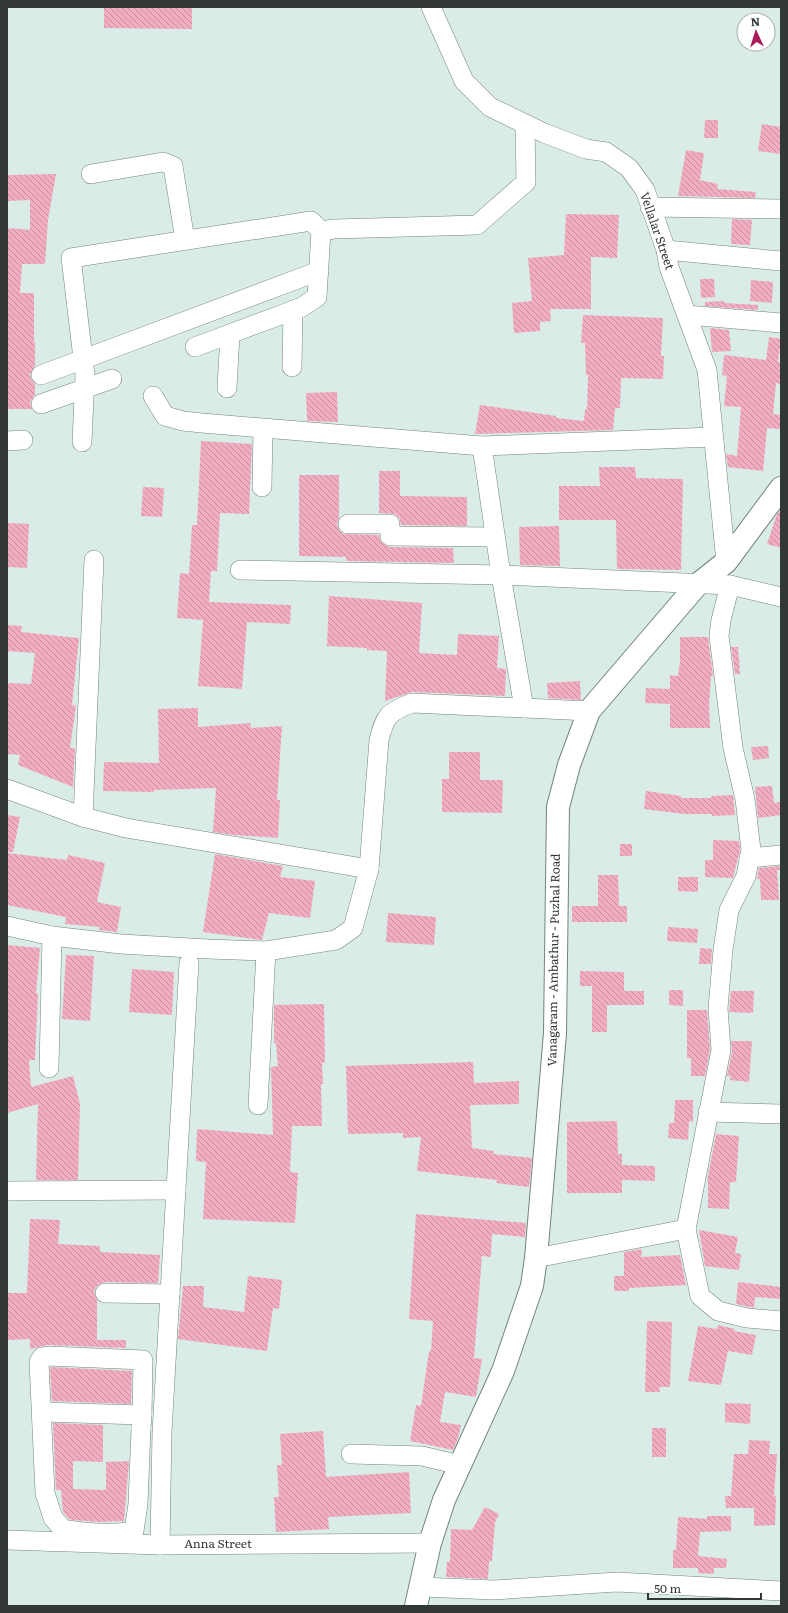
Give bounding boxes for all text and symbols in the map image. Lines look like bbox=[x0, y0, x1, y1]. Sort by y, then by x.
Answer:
north arrow bbox=[736, 12, 776, 52]
text: N bbox=[750, 13, 760, 29]
street label: Vellalar Street bbox=[636, 189, 680, 272]
street label: Vanagaram - Ambathur - Puzhal Road bbox=[542, 853, 564, 1067]
street label: Anna Street bbox=[184, 1534, 252, 1552]
scale bar bbox=[648, 1575, 761, 1601]
text: 50 m bbox=[654, 1579, 681, 1597]

